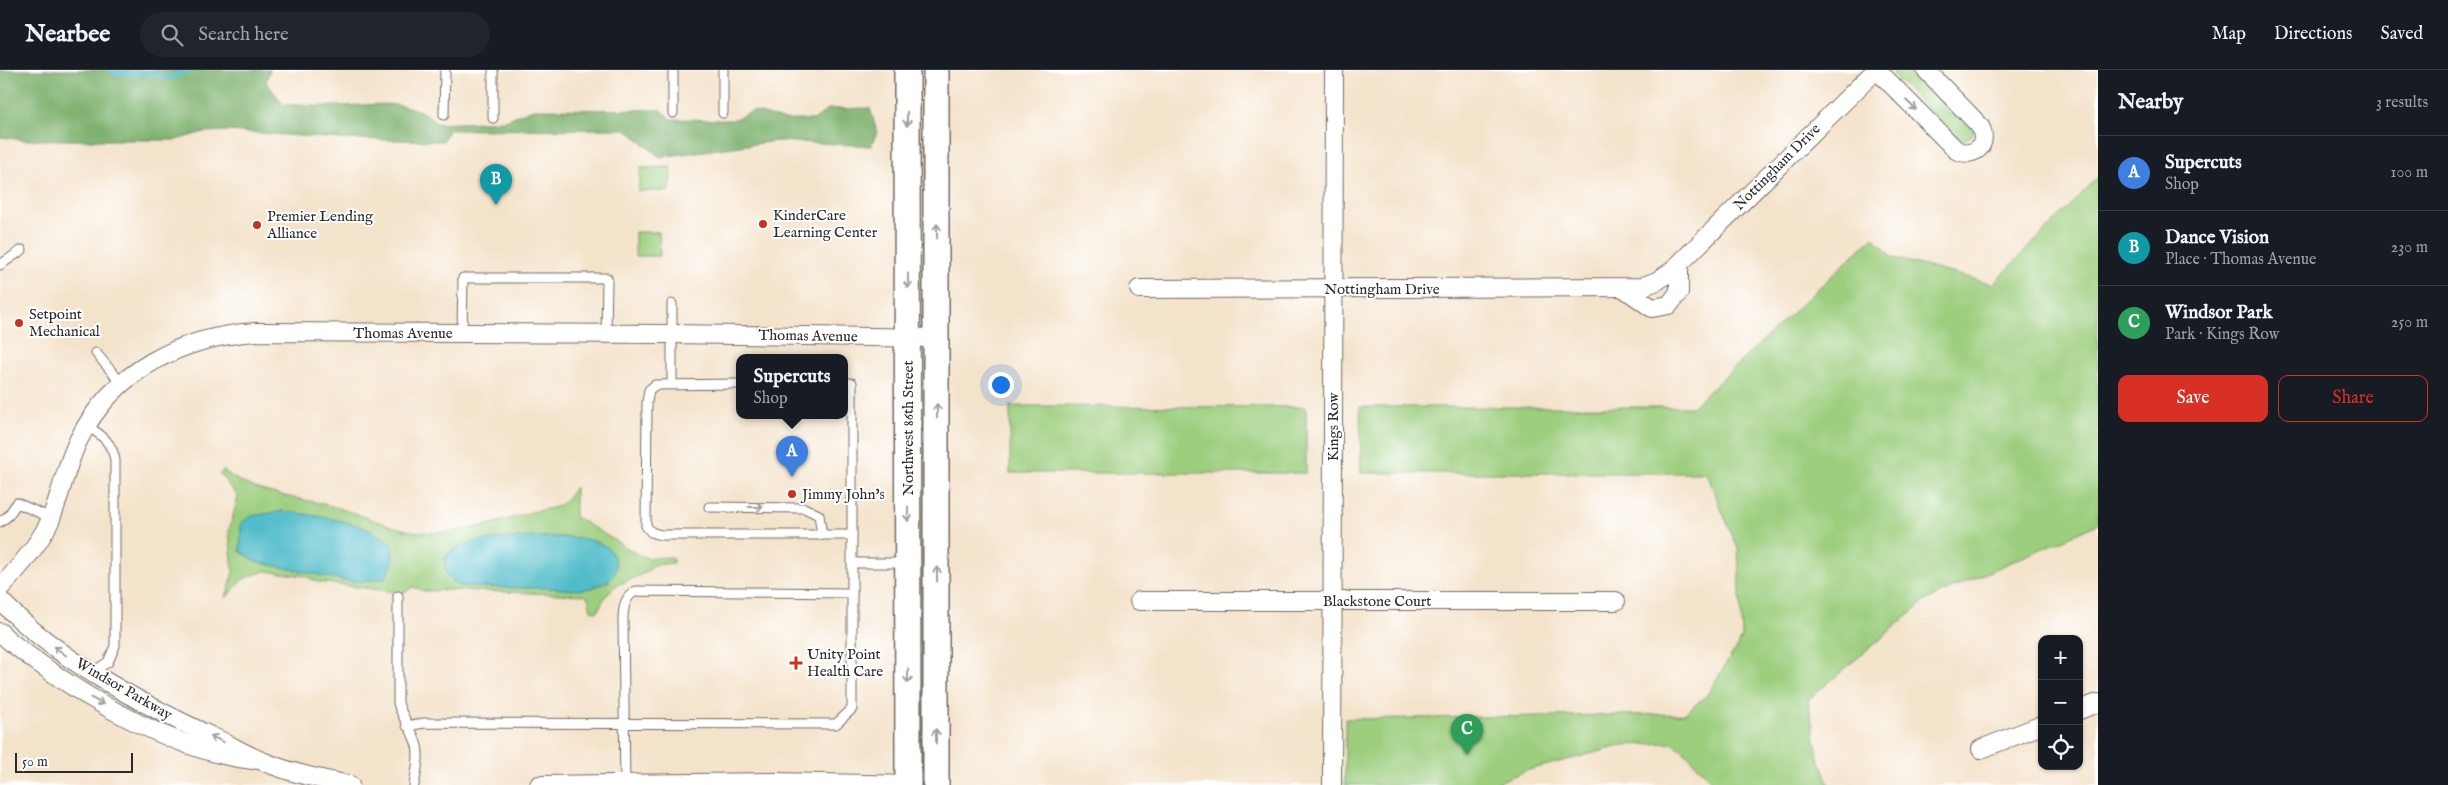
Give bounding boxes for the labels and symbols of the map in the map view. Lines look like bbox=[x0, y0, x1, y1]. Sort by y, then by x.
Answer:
one-way arrow bbox=[1905, 98, 1917, 111]
one-way arrow bbox=[902, 110, 912, 126]
street label: Nottingham Drive bbox=[1730, 119, 1825, 214]
pin: B bbox=[480, 164, 512, 205]
place label: KinderCare Learning Center bbox=[773, 206, 878, 242]
place label: Premier Lending Alliance bbox=[266, 207, 374, 243]
marker: KinderCare Learning Center bbox=[757, 218, 769, 230]
marker: Premier Lending Alliance bbox=[251, 219, 263, 231]
one-way arrow bbox=[932, 224, 942, 240]
one-way arrow bbox=[903, 272, 913, 289]
street label: Nottingham Drive bbox=[1324, 280, 1440, 299]
place label: Setpoint Mechanical bbox=[29, 305, 101, 341]
marker: Setpoint Mechanical bbox=[13, 317, 25, 329]
street label: Thomas Avenue bbox=[353, 324, 453, 343]
street label: Thomas Avenue bbox=[758, 326, 858, 346]
street label: Northwest 86th Street bbox=[899, 360, 918, 496]
your location bbox=[988, 372, 1014, 398]
street label: Kings Row bbox=[1324, 392, 1343, 461]
one-way arrow bbox=[932, 404, 942, 420]
pin: A bbox=[776, 436, 808, 477]
place label: Jimmy John's bbox=[800, 485, 885, 504]
marker: Jimmy John's bbox=[786, 488, 798, 500]
one-way arrow bbox=[748, 502, 764, 512]
one-way arrow bbox=[903, 505, 913, 521]
one-way arrow bbox=[932, 566, 942, 582]
street label: Blackstone Court bbox=[1323, 592, 1431, 611]
one-way arrow bbox=[54, 645, 67, 656]
place label: Unity Point Health Care bbox=[807, 645, 883, 681]
street label: Windsor Parkway bbox=[72, 654, 176, 725]
marker: Unity Point Health Care bbox=[789, 656, 803, 670]
one-way arrow bbox=[903, 668, 913, 684]
one-way arrow bbox=[89, 696, 103, 706]
pin: C bbox=[1451, 714, 1483, 755]
one-way arrow bbox=[931, 729, 941, 745]
one-way arrow bbox=[210, 733, 225, 743]
scale bar bbox=[15, 750, 132, 773]

